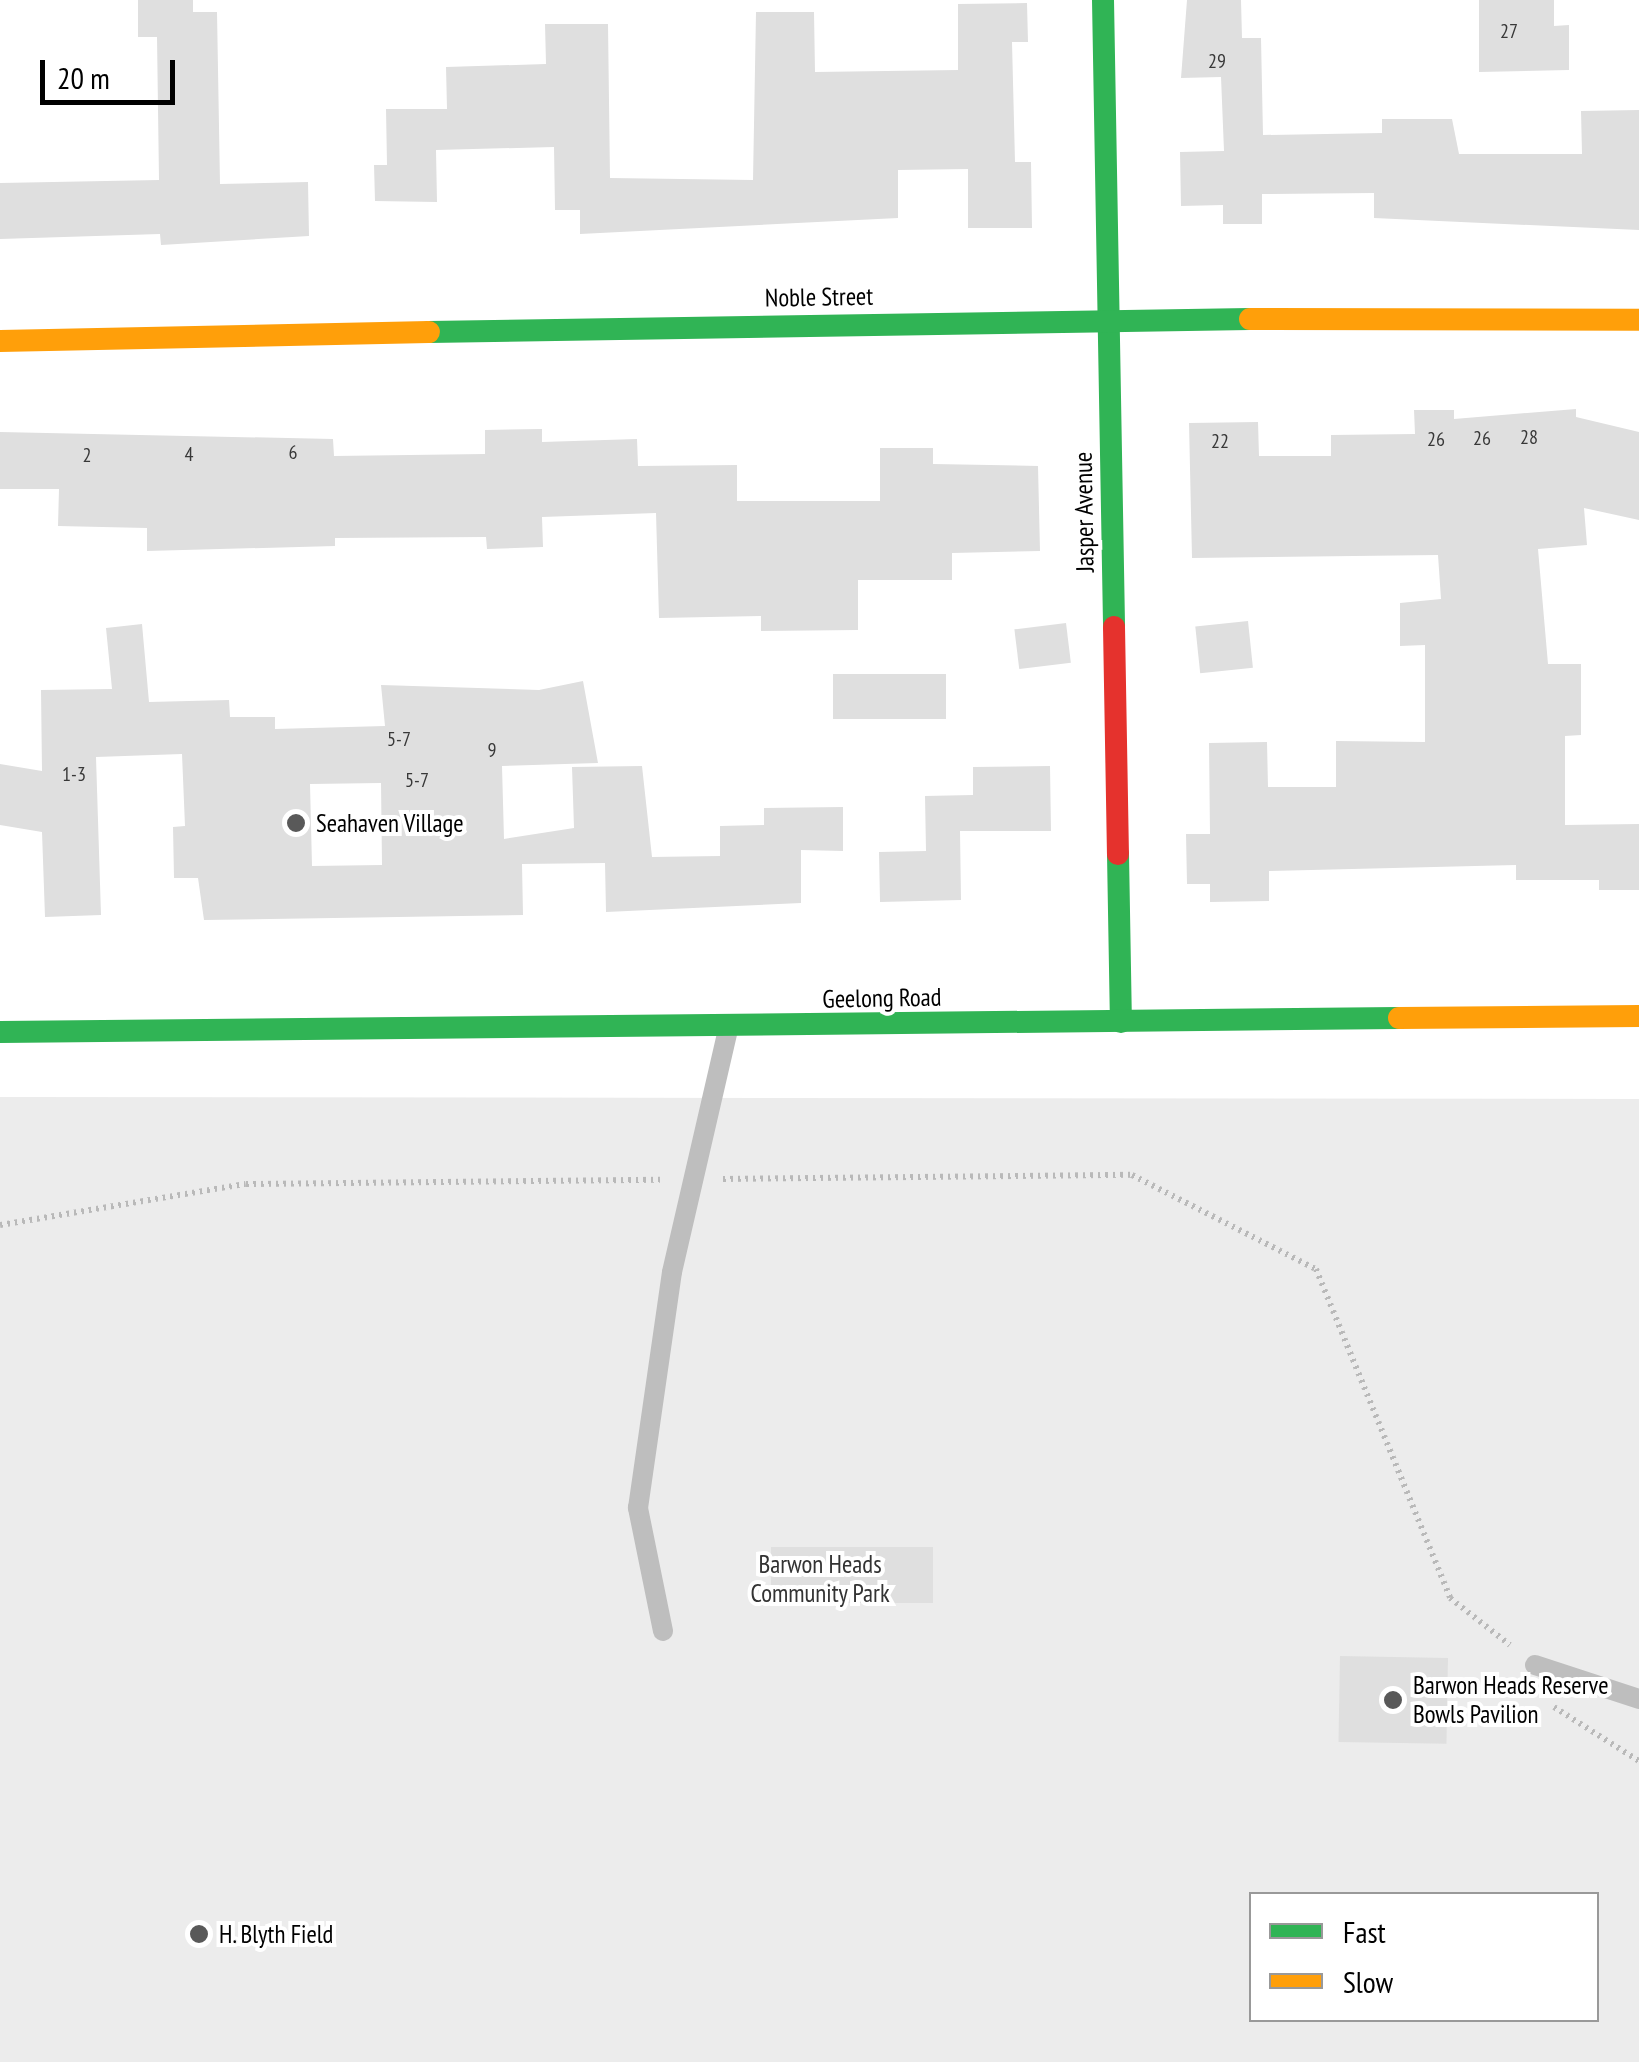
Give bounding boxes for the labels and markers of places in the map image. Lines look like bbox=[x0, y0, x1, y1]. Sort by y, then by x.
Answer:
place label: Seahaven Village bbox=[316, 808, 464, 838]
marker: Seahaven Village bbox=[285, 812, 307, 834]
place label: Barwon Heads Reserve Bowls Pavilion bbox=[1413, 1671, 1609, 1730]
marker: Barwon Heads Reserve Bowls Pavilion bbox=[1382, 1689, 1404, 1711]
place label: H. Blyth Field bbox=[219, 1919, 335, 1949]
marker: H. Blyth Field bbox=[188, 1923, 210, 1945]

